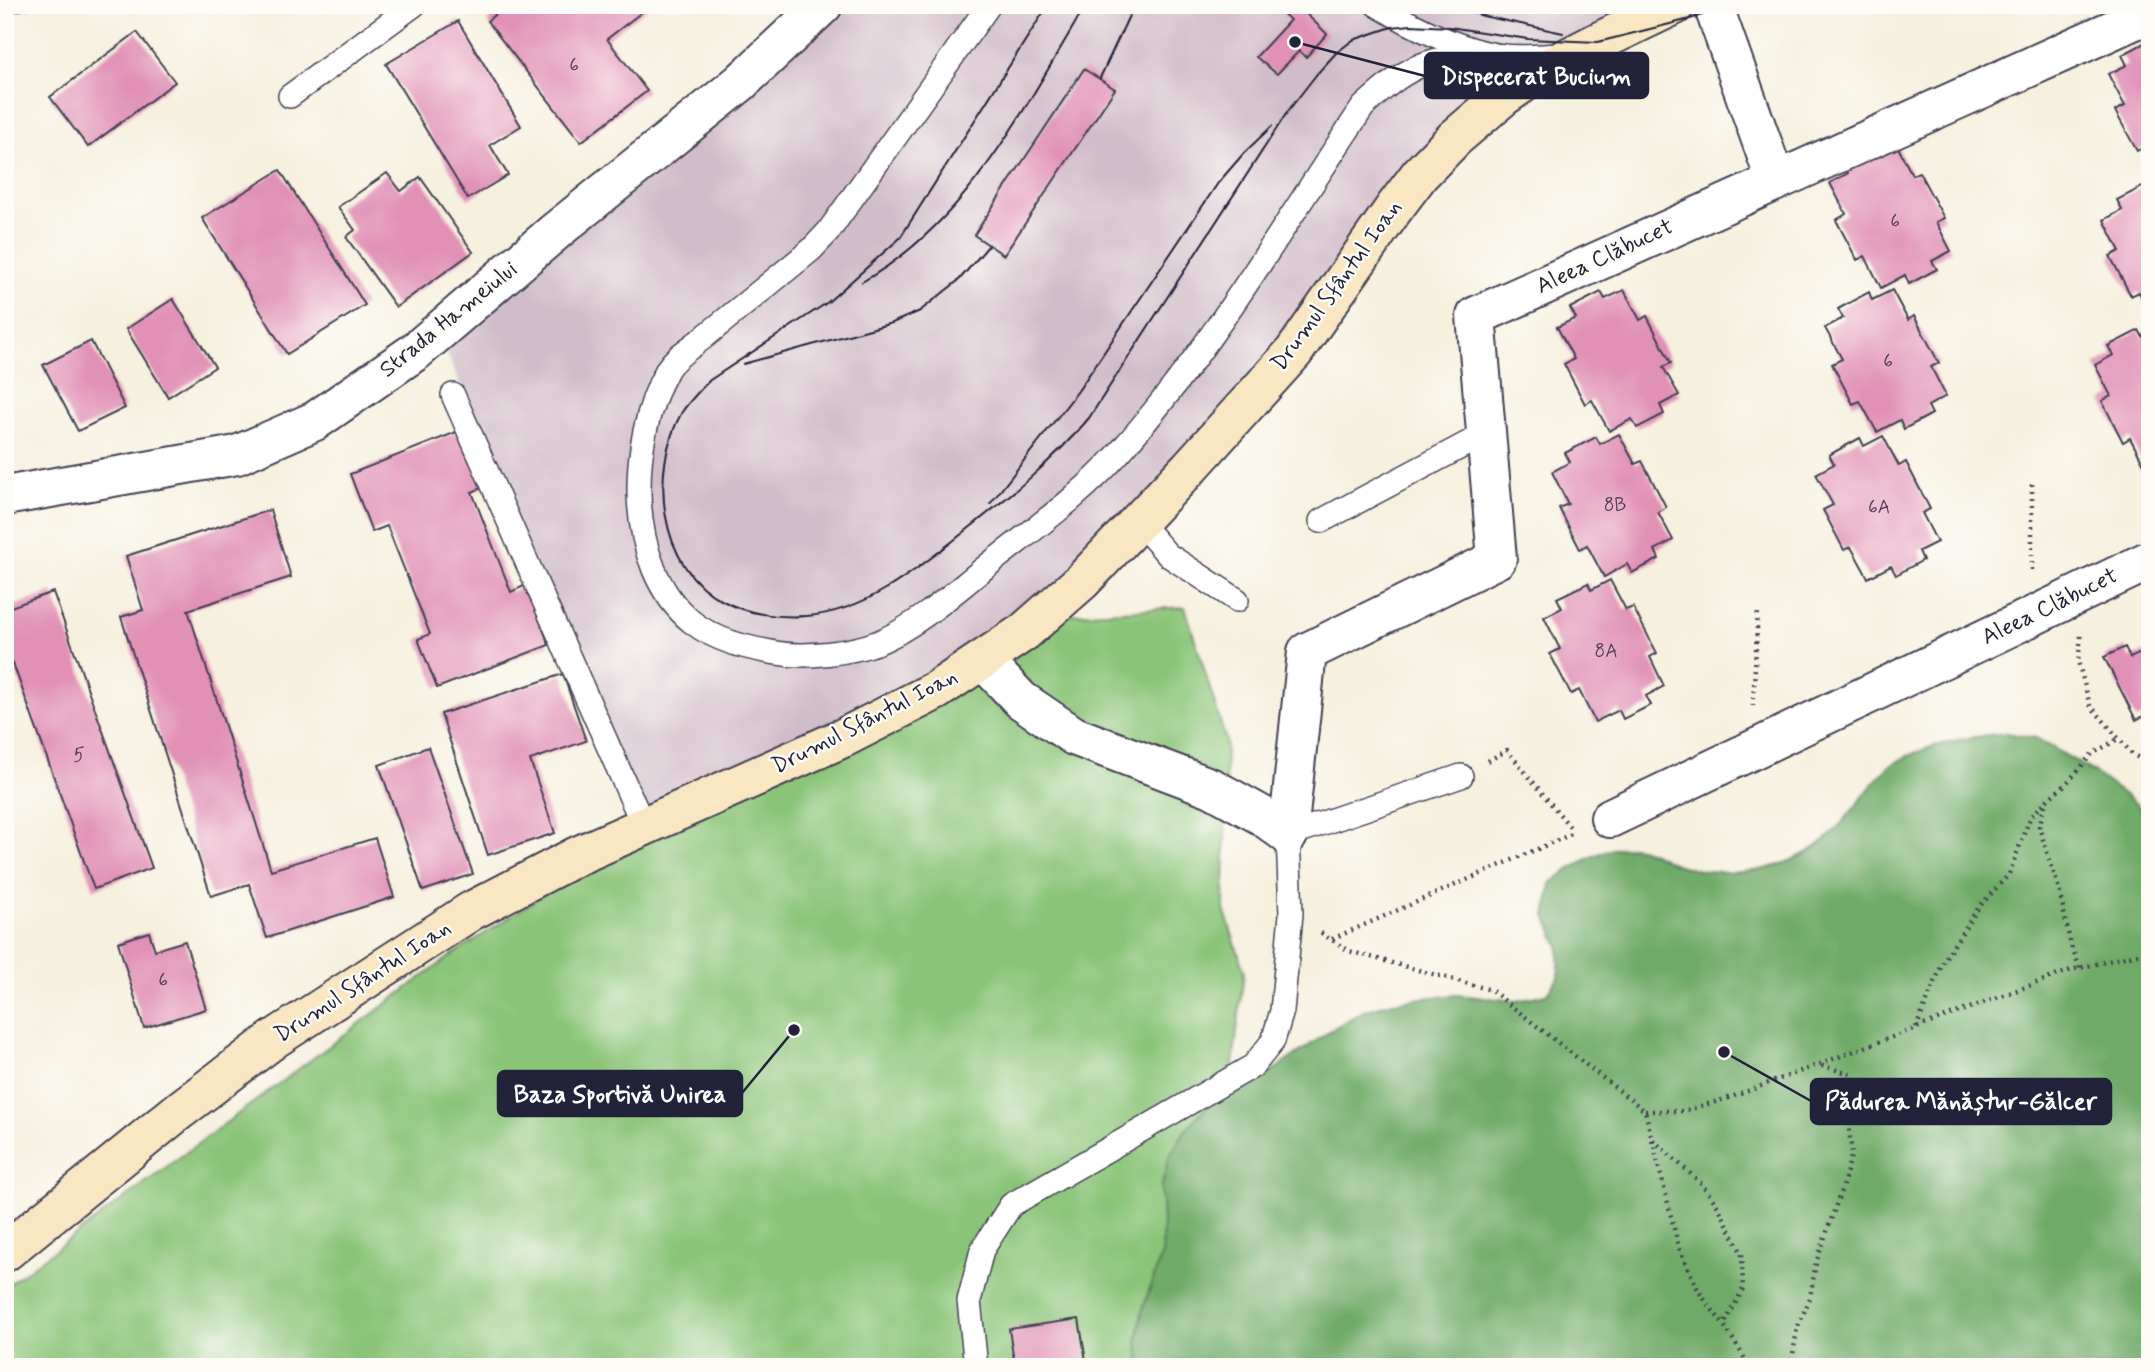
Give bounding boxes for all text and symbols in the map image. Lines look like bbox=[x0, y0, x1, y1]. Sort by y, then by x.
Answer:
house number: 6 bbox=[569, 53, 579, 78]
callout: Dispecerat Bucium bbox=[1425, 53, 1648, 98]
text: Dispecerat Bucium bbox=[1441, 62, 1631, 93]
street label: Drumul Sfântul Ioan bbox=[1265, 194, 1409, 378]
house number: 6 bbox=[1890, 209, 1900, 234]
street label: Aleea Clăbucet bbox=[1532, 212, 1679, 302]
street label: Strada Hameiului bbox=[374, 255, 524, 385]
house number: 6 bbox=[1883, 349, 1893, 374]
house number: 8B bbox=[1604, 493, 1626, 518]
house number: 6A bbox=[1868, 495, 1890, 520]
street label: Aleea Clăbucet bbox=[1977, 561, 2123, 653]
house number: 8A bbox=[1594, 639, 1618, 664]
street label: Drumul Sfântul Ioan bbox=[767, 662, 963, 782]
house number: 5 bbox=[73, 743, 85, 768]
street label: Drumul Sfântul Ioan bbox=[269, 914, 457, 1050]
house number: 6 bbox=[158, 968, 168, 993]
callout: Baza Sportivă Unirea bbox=[498, 1071, 742, 1116]
callout: Pădurea Mănăștur-Gălcer bbox=[1811, 1079, 2111, 1124]
text: Baza Sportivă Unirea bbox=[514, 1080, 726, 1111]
text: Pădurea Mănăștur-Gălcer bbox=[1825, 1087, 2098, 1118]

